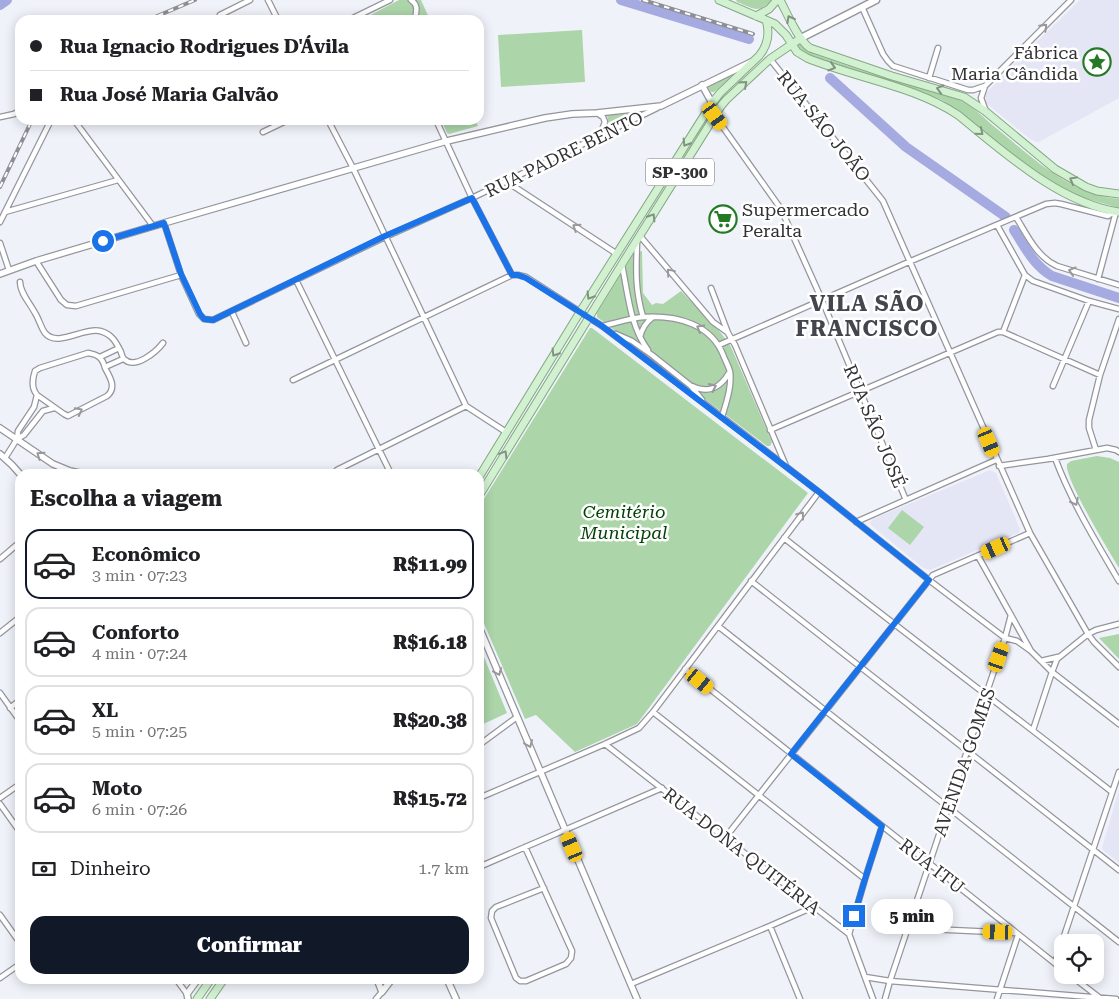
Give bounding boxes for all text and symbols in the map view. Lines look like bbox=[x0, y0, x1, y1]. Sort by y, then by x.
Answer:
one-way arrow bbox=[786, 15, 796, 24]
one-way arrow bbox=[1038, 24, 1047, 33]
text: Rua Ignacio Rodrigues D'Ávila bbox=[60, 35, 349, 58]
place label: Fábrica Maria Cândida bbox=[951, 42, 1078, 84]
place icon: Fábrica Maria Cândida bbox=[1082, 47, 1112, 77]
one-way arrow bbox=[828, 61, 836, 71]
street label: RUA SÃO JOÃO bbox=[773, 67, 875, 185]
one-way arrow bbox=[738, 81, 747, 90]
text: Rua José Maria Galvão bbox=[60, 83, 278, 106]
one-way arrow bbox=[936, 85, 944, 95]
car bbox=[700, 99, 729, 133]
street label: RUA PADRE BENTO bbox=[482, 107, 646, 201]
one-way arrow bbox=[974, 127, 983, 136]
one-way arrow bbox=[683, 138, 693, 147]
road number: SP-300 bbox=[646, 158, 714, 186]
one-way arrow bbox=[1069, 176, 1078, 186]
place label: Supermercado Peralta bbox=[742, 199, 869, 241]
supermarket icon: Supermercado Peralta bbox=[708, 204, 738, 234]
one-way arrow bbox=[645, 213, 655, 222]
one-way arrow bbox=[572, 224, 582, 233]
route start bbox=[92, 230, 114, 252]
one-way arrow bbox=[1069, 267, 1077, 277]
one-way arrow bbox=[667, 269, 676, 278]
district label: VILA SÃO FRANCISCO bbox=[796, 289, 938, 341]
one-way arrow bbox=[587, 291, 596, 300]
one-way arrow bbox=[696, 324, 705, 334]
one-way arrow bbox=[551, 348, 561, 357]
street label: RUA SÃO JOSÉ bbox=[840, 361, 910, 491]
one-way arrow bbox=[708, 382, 717, 393]
one-way arrow bbox=[73, 407, 82, 417]
car bbox=[976, 425, 1001, 459]
one-way arrow bbox=[498, 450, 508, 459]
one-way arrow bbox=[36, 452, 46, 461]
text: Escolha a viagem bbox=[30, 486, 222, 511]
one-way arrow bbox=[1069, 497, 1079, 506]
park label: Cemitério Municipal bbox=[580, 501, 667, 543]
one-way arrow bbox=[795, 511, 804, 521]
car bbox=[979, 535, 1012, 561]
icon: car bbox=[32, 542, 77, 587]
text: Econômico bbox=[92, 543, 200, 566]
text: R$11.99 bbox=[393, 553, 467, 576]
text: 3 min · 07:23 bbox=[92, 566, 187, 585]
icon: car bbox=[32, 620, 77, 665]
text: Conforto bbox=[92, 621, 179, 644]
text: R$16.18 bbox=[393, 631, 467, 654]
car bbox=[987, 640, 1010, 674]
text: 4 min · 07:24 bbox=[92, 644, 187, 663]
car bbox=[683, 666, 716, 696]
one-way arrow bbox=[491, 667, 502, 676]
street label: AVENIDA GOMES bbox=[929, 685, 999, 839]
icon: car bbox=[32, 698, 77, 743]
text: XL bbox=[92, 699, 118, 722]
text: R$20.38 bbox=[393, 709, 467, 732]
text: 5 min · 07:25 bbox=[92, 722, 187, 741]
one-way arrow bbox=[522, 739, 533, 748]
icon: car bbox=[32, 776, 77, 821]
text: Moto bbox=[92, 777, 142, 800]
street label: RUA DONA QUITÉRIA bbox=[659, 783, 825, 919]
text: R$15.72 bbox=[393, 787, 467, 810]
text: 6 min · 07:26 bbox=[92, 800, 187, 819]
car bbox=[559, 830, 584, 864]
street label: RUA ITU bbox=[895, 834, 969, 898]
icon: cash bbox=[30, 855, 58, 883]
text: Dinheiro bbox=[70, 857, 151, 880]
text: 1.7 km bbox=[418, 859, 469, 878]
callout: 5 min bbox=[872, 898, 954, 934]
route end bbox=[843, 905, 865, 927]
text: 5 min bbox=[890, 907, 934, 926]
button: Confirmar bbox=[30, 916, 469, 974]
car bbox=[982, 924, 1013, 940]
map controls bbox=[1054, 934, 1104, 984]
button: locate bbox=[1054, 934, 1104, 984]

